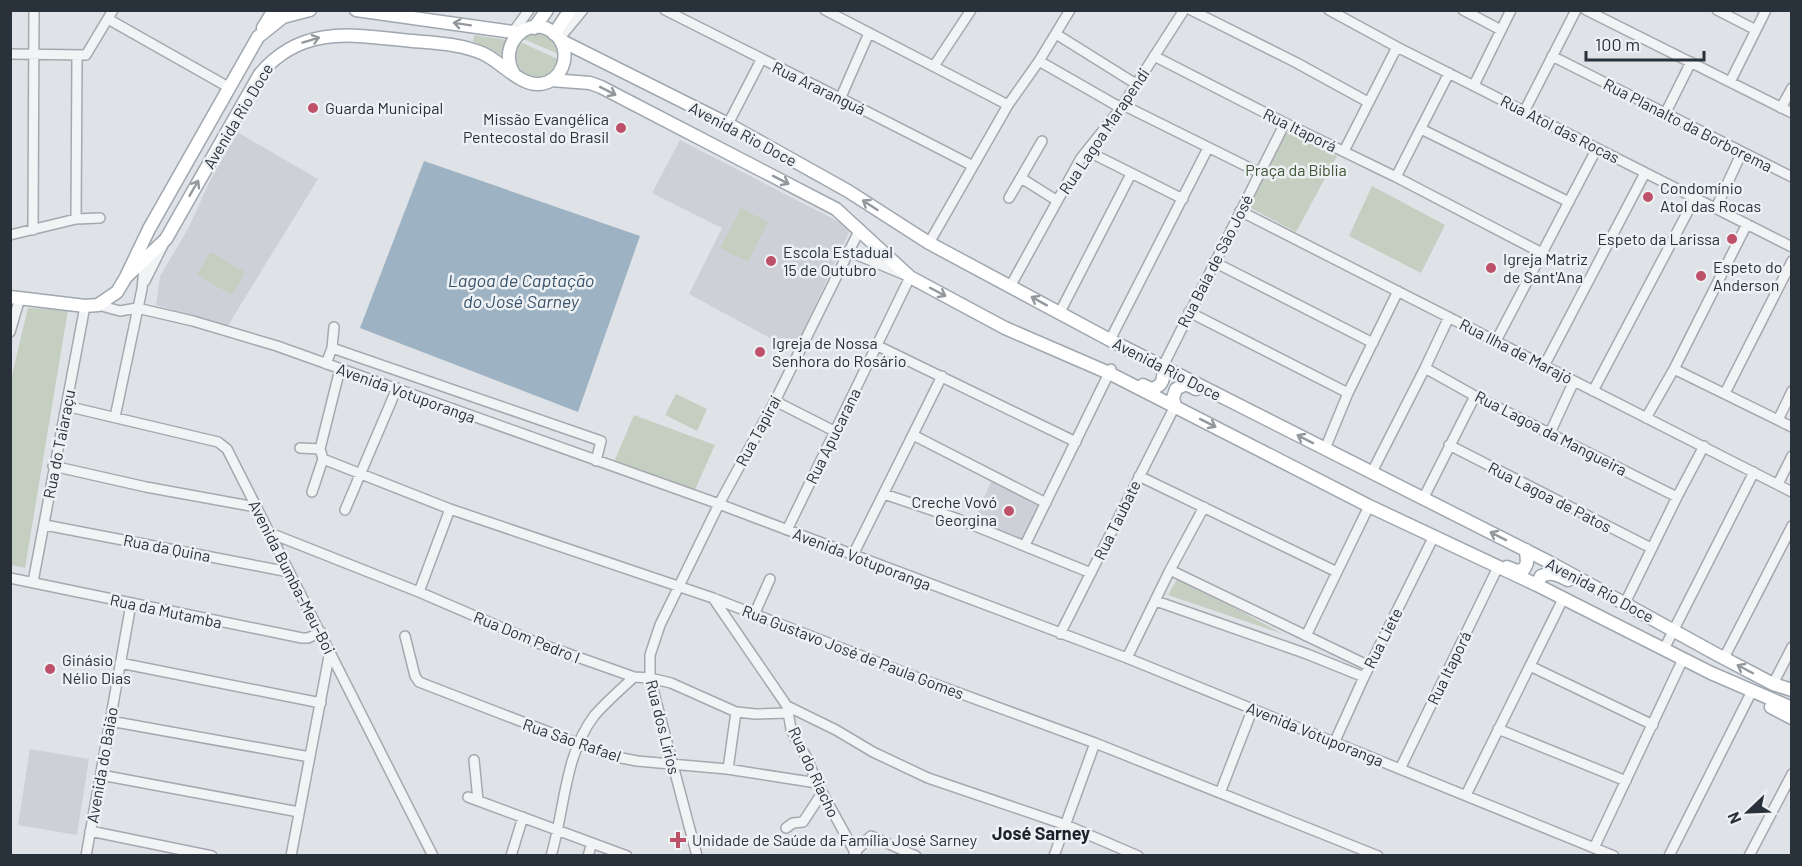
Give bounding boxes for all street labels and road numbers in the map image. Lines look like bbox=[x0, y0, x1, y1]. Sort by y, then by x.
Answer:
street label: Rua Araranguá bbox=[770, 57, 869, 118]
street label: Avenida Rio Doce bbox=[199, 60, 276, 172]
street label: Rua Lagoa Marapendi bbox=[1054, 64, 1153, 197]
street label: Rua Planalto da Borborema bbox=[1601, 74, 1776, 175]
street label: Rua Atol das Rocas bbox=[1498, 90, 1623, 167]
street label: Avenida Rio Doce bbox=[686, 97, 800, 170]
street label: Rua Itaporá bbox=[1260, 104, 1340, 155]
street label: Rua Baía de São José bbox=[1173, 191, 1256, 330]
street label: Rua Ilha de Marajó bbox=[1457, 314, 1576, 387]
street label: Avenida Rio Doce bbox=[1110, 333, 1225, 404]
street label: Avenida Votuporanga bbox=[334, 359, 478, 426]
street label: Rua Apucarana bbox=[801, 385, 864, 487]
street label: Rua Lagoa da Mangueira bbox=[1472, 386, 1630, 479]
street label: Rua do Taiaraçu bbox=[39, 388, 78, 500]
street label: Rua Tapiraí bbox=[731, 392, 784, 469]
street label: Rua Lagoa de Patos bbox=[1485, 457, 1615, 536]
street label: Rua Taubate bbox=[1089, 477, 1144, 563]
street label: Avenida Bumba-Meu-Boi bbox=[245, 497, 340, 657]
street label: Avenida Votuporanga bbox=[790, 523, 934, 594]
street label: Rua da Quina bbox=[122, 530, 212, 565]
street label: Avenida Rio Doce bbox=[1543, 553, 1657, 626]
street label: Rua da Mutamba bbox=[108, 589, 224, 632]
street label: Rua Gustavo José de Paula Gomes bbox=[740, 600, 967, 703]
street label: Rua Liete bbox=[1359, 604, 1406, 671]
street label: Rua Dom Pedro I bbox=[471, 607, 583, 667]
street label: Rua Itaporá bbox=[1423, 628, 1474, 708]
street label: Rua dos Lírios bbox=[643, 678, 684, 776]
street label: Avenida Votuporanga bbox=[1244, 697, 1387, 770]
street label: Avenida do Baião bbox=[82, 705, 121, 824]
street label: Rua São Rafael bbox=[521, 714, 624, 765]
street label: Rua do Riacho bbox=[785, 723, 844, 820]

